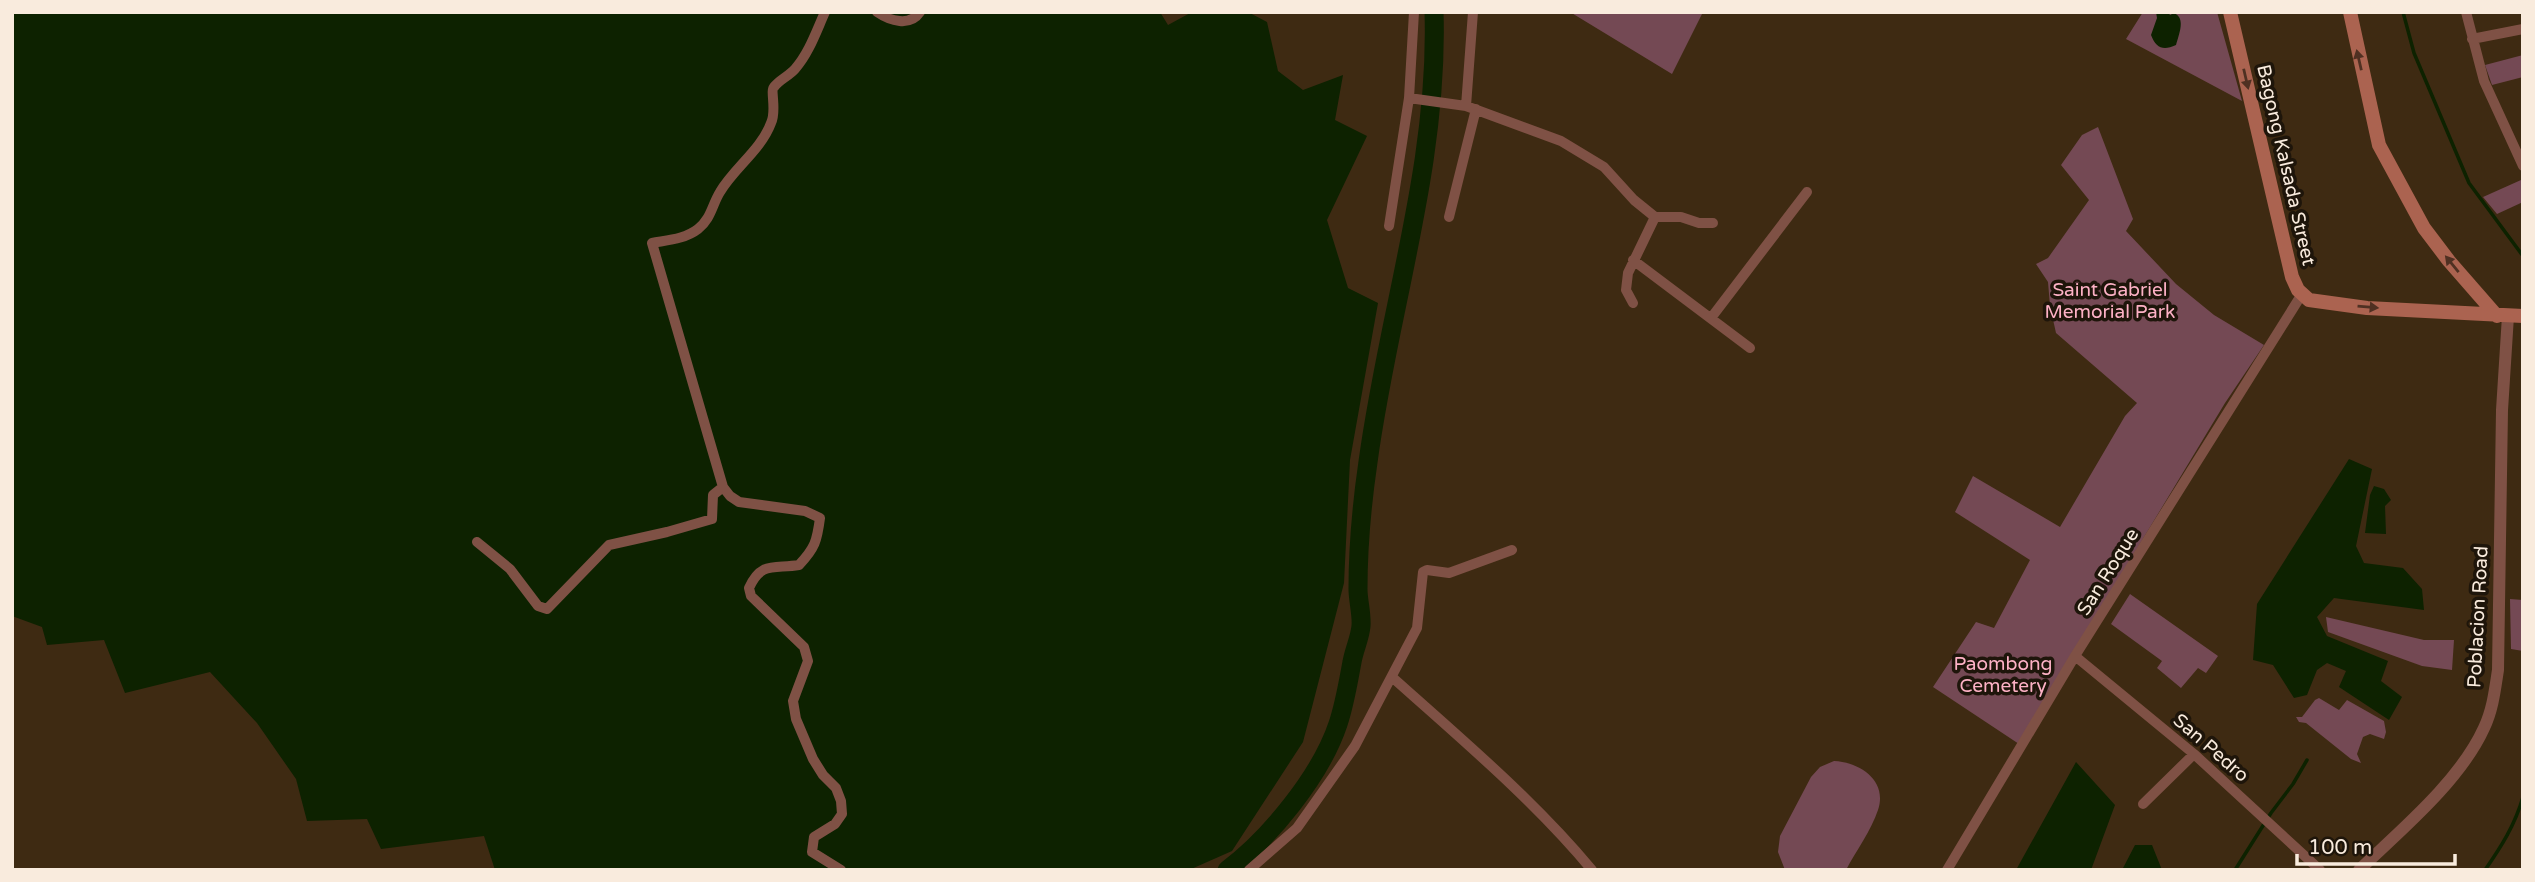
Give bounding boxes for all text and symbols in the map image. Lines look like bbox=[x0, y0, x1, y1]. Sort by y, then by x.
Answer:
one-way arrow bbox=[2354, 49, 2365, 71]
street label: Bagong Kalsada Street bbox=[2252, 62, 2320, 268]
one-way arrow bbox=[2241, 68, 2252, 90]
one-way arrow bbox=[2445, 256, 2460, 274]
park label: Saint Gabriel Memorial Park bbox=[2045, 279, 2175, 323]
one-way arrow bbox=[2357, 302, 2379, 313]
street label: San Roque bbox=[2073, 524, 2143, 620]
street label: Poblacion Road bbox=[2463, 545, 2493, 689]
park label: Paombong Cemetery bbox=[1953, 653, 2053, 697]
street label: San Pedro bbox=[2169, 709, 2253, 787]
scale bar bbox=[2297, 822, 2454, 866]
text: 100 m bbox=[2308, 835, 2372, 860]

